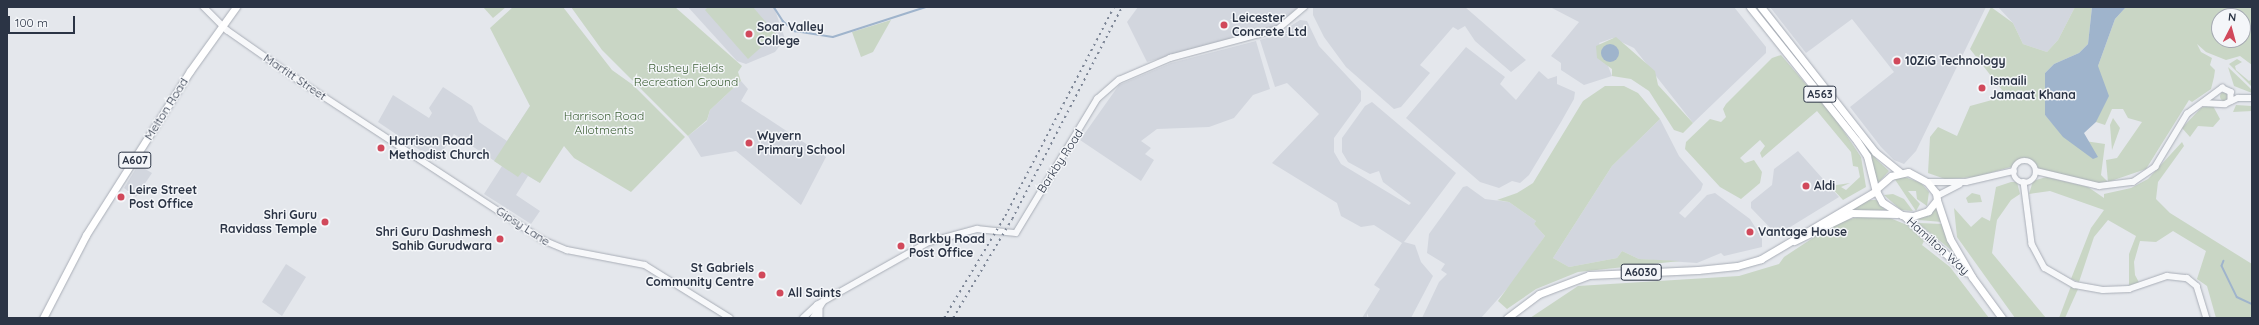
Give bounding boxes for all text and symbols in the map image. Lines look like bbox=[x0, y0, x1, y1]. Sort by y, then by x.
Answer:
scale bar bbox=[10, 8, 77, 34]
north arrow bbox=[2211, 8, 2251, 48]
text: N bbox=[2227, 10, 2237, 24]
place label: Leicester Concrete Ltd bbox=[1232, 11, 1307, 39]
text: 100 m bbox=[15, 15, 48, 30]
place label: Soar Valley College bbox=[757, 20, 824, 48]
marker: Leicester Concrete Ltd bbox=[1219, 20, 1229, 30]
marker: Soar Valley College bbox=[744, 29, 754, 39]
street label: Marfitt Street bbox=[261, 51, 329, 103]
place label: 10ZiG Technology bbox=[1905, 54, 2006, 68]
marker: 10ZiG Technology bbox=[1892, 56, 1902, 66]
park label: Rushey Fields Recreation Ground bbox=[634, 61, 738, 89]
place label: Ismaili Jamaat Khana bbox=[1990, 74, 2076, 102]
street label: Melton Road bbox=[141, 75, 191, 143]
marker: Ismaili Jamaat Khana bbox=[1977, 83, 1987, 93]
road number: A563 bbox=[1803, 85, 1837, 103]
park label: Harrison Road Allotments bbox=[564, 109, 644, 137]
street label: Barkby Road bbox=[1034, 126, 1086, 196]
place label: Wyvern Primary School bbox=[757, 129, 845, 157]
place label: Harrison Road Methodist Church bbox=[389, 134, 490, 162]
marker: Wyvern Primary School bbox=[744, 138, 754, 148]
marker: Harrison Road Methodist Church bbox=[376, 143, 386, 153]
road number: A607 bbox=[118, 151, 152, 169]
place label: Aldi bbox=[1814, 179, 1835, 193]
marker: Aldi bbox=[1801, 181, 1811, 191]
place label: Leire Street Post Office bbox=[129, 183, 197, 211]
marker: Leire Street Post Office bbox=[116, 192, 126, 202]
street label: Gipsy Lane bbox=[493, 203, 553, 249]
place label: Shri Guru Ravidass Temple bbox=[220, 208, 317, 236]
street label: Hamilton Way bbox=[1904, 214, 1972, 278]
marker: Shri Guru Ravidass Temple bbox=[320, 217, 330, 227]
place label: Shri Guru Dashmesh Sahib Gurudwara bbox=[376, 225, 492, 253]
place label: Vantage House bbox=[1758, 225, 1847, 239]
marker: Vantage House bbox=[1745, 227, 1755, 237]
place label: Barkby Road Post Office bbox=[909, 232, 985, 260]
marker: Shri Guru Dashmesh Sahib Gurudwara bbox=[495, 234, 505, 244]
marker: Barkby Road Post Office bbox=[896, 241, 906, 251]
place label: St Gabriels Community Centre bbox=[646, 261, 754, 289]
road number: A6030 bbox=[1620, 263, 1662, 281]
marker: St Gabriels Community Centre bbox=[757, 270, 767, 280]
place label: All Saints bbox=[788, 286, 841, 300]
marker: All Saints bbox=[775, 288, 785, 298]

